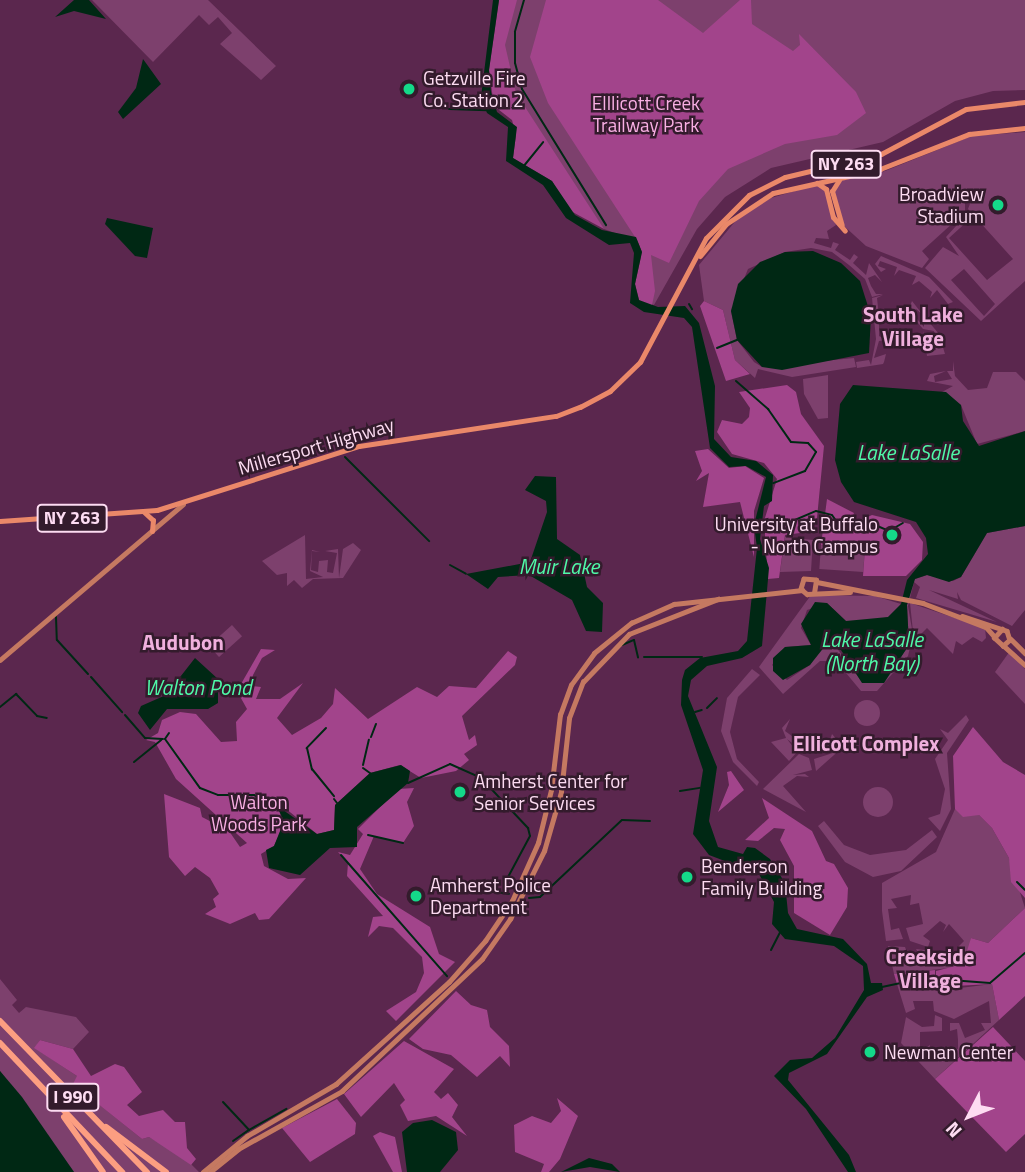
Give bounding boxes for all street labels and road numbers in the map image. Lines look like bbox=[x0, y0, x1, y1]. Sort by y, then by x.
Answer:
road number: NY 263 bbox=[809, 149, 883, 178]
street label: Millersport Highway bbox=[235, 413, 397, 479]
road number: NY 263 bbox=[35, 504, 109, 532]
road number: I 990 bbox=[45, 1082, 101, 1112]

